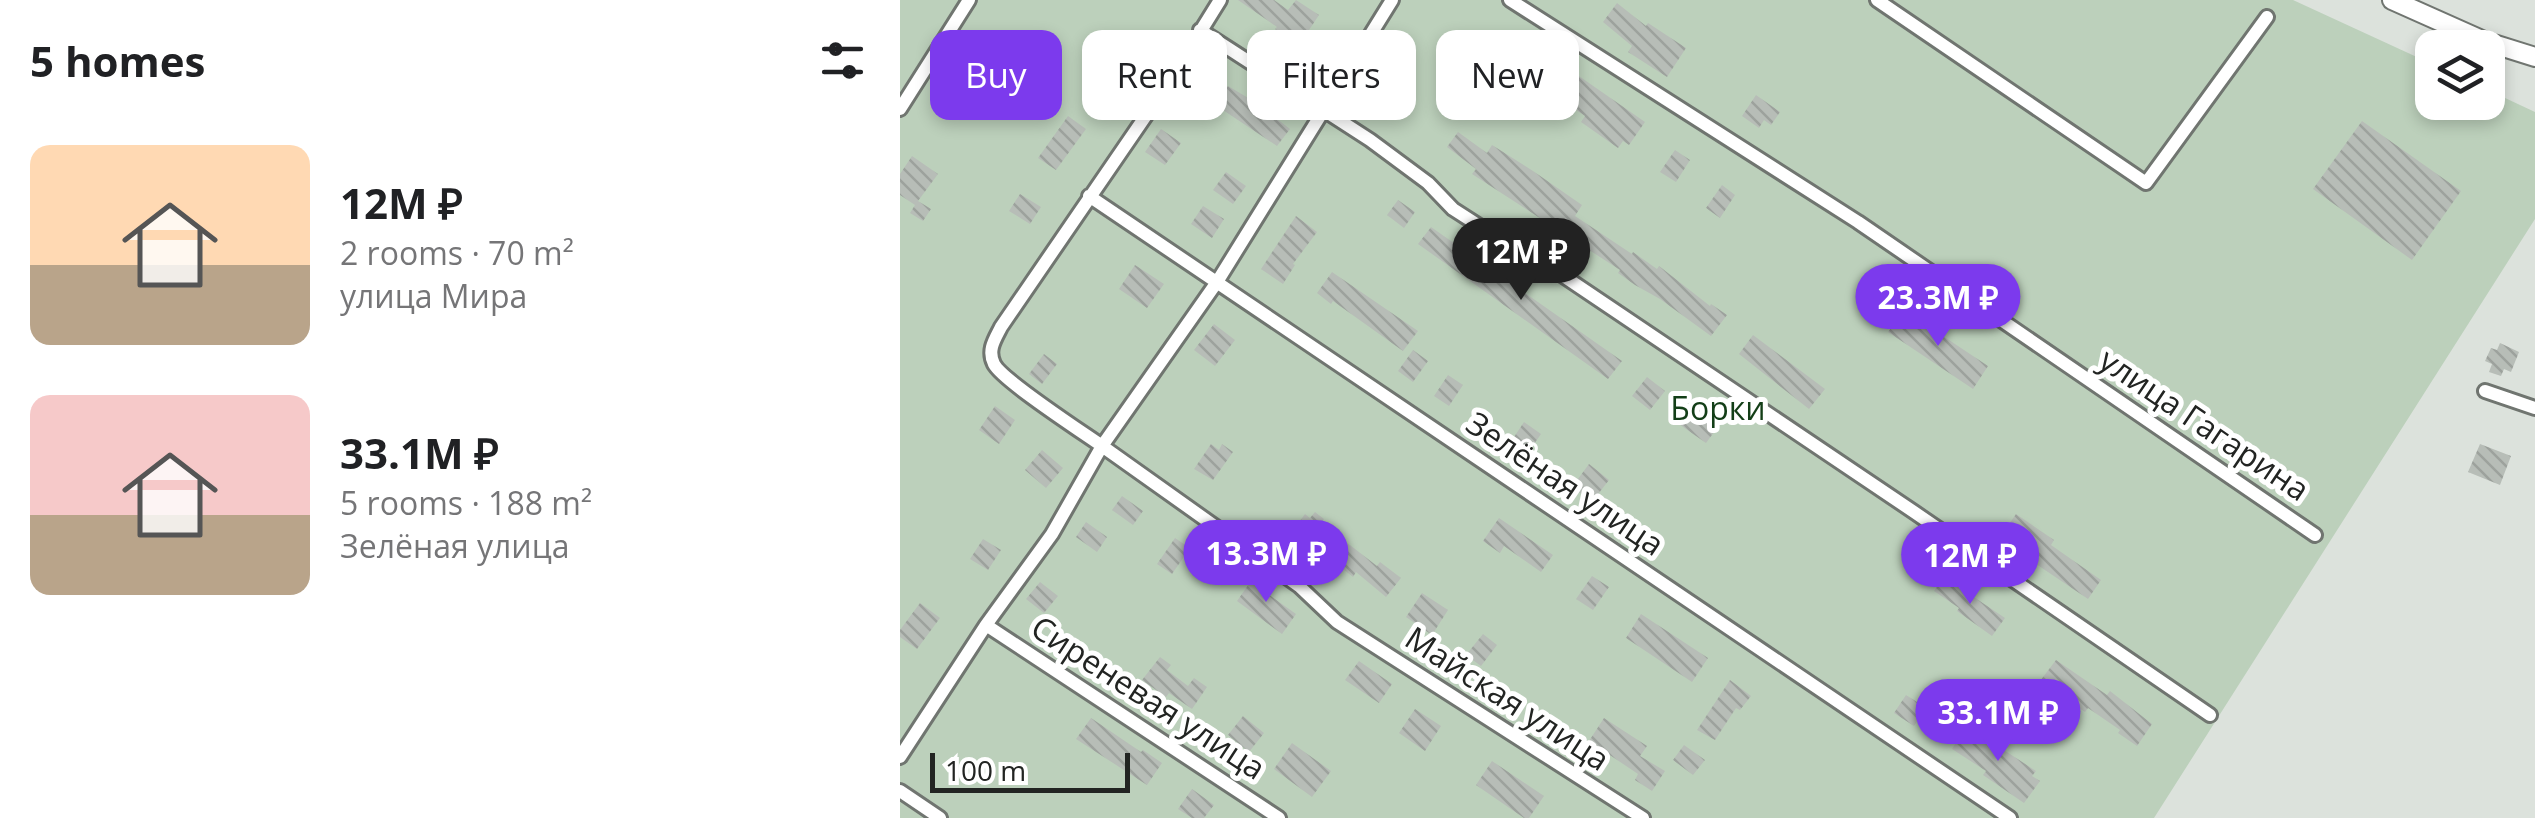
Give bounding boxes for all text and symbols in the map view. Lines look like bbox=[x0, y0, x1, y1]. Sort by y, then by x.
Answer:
chip: Buy bbox=[930, 30, 1062, 120]
chip: Rent bbox=[1082, 30, 1227, 120]
chip: Filters bbox=[1247, 30, 1416, 120]
chip: New bbox=[1436, 30, 1579, 120]
map controls bbox=[2415, 30, 2505, 120]
button: layers bbox=[2415, 30, 2505, 120]
text: 5 homes bbox=[30, 32, 205, 89]
icon: filters bbox=[815, 33, 870, 88]
text: 12M ₽ bbox=[340, 174, 463, 231]
icon: home bbox=[110, 185, 230, 305]
pin: 12M ₽ bbox=[1451, 218, 1591, 303]
text: 12M ₽ bbox=[1474, 229, 1568, 272]
text: 2 rooms · 70 m² bbox=[340, 231, 574, 274]
pin: 23.3M ₽ bbox=[1846, 264, 2030, 349]
text: улица Мира bbox=[340, 274, 527, 317]
text: 23.3M ₽ bbox=[1877, 275, 1999, 318]
street label: улица Гагарина bbox=[2091, 337, 2318, 510]
park label: Борки bbox=[1670, 386, 1766, 429]
street label: Зелёная улица bbox=[1459, 401, 1673, 565]
text: 33.1M ₽ bbox=[340, 424, 499, 481]
icon: home bbox=[110, 435, 230, 555]
text: 5 rooms · 188 m² bbox=[340, 481, 592, 524]
pin: 13.3M ₽ bbox=[1174, 520, 1358, 605]
pin: 12M ₽ bbox=[1900, 522, 2040, 607]
text: Зелёная улица bbox=[340, 524, 569, 567]
text: 13.3M ₽ bbox=[1205, 531, 1327, 574]
text: 12M ₽ bbox=[1923, 533, 2017, 576]
street label: Сиреневая улица bbox=[1023, 605, 1274, 789]
street label: Майская улица bbox=[1398, 616, 1618, 780]
pin: 33.1M ₽ bbox=[1906, 679, 2090, 764]
text: 33.1M ₽ bbox=[1937, 690, 2059, 733]
scale bar bbox=[930, 748, 1130, 792]
text: 100 m bbox=[945, 751, 1026, 789]

